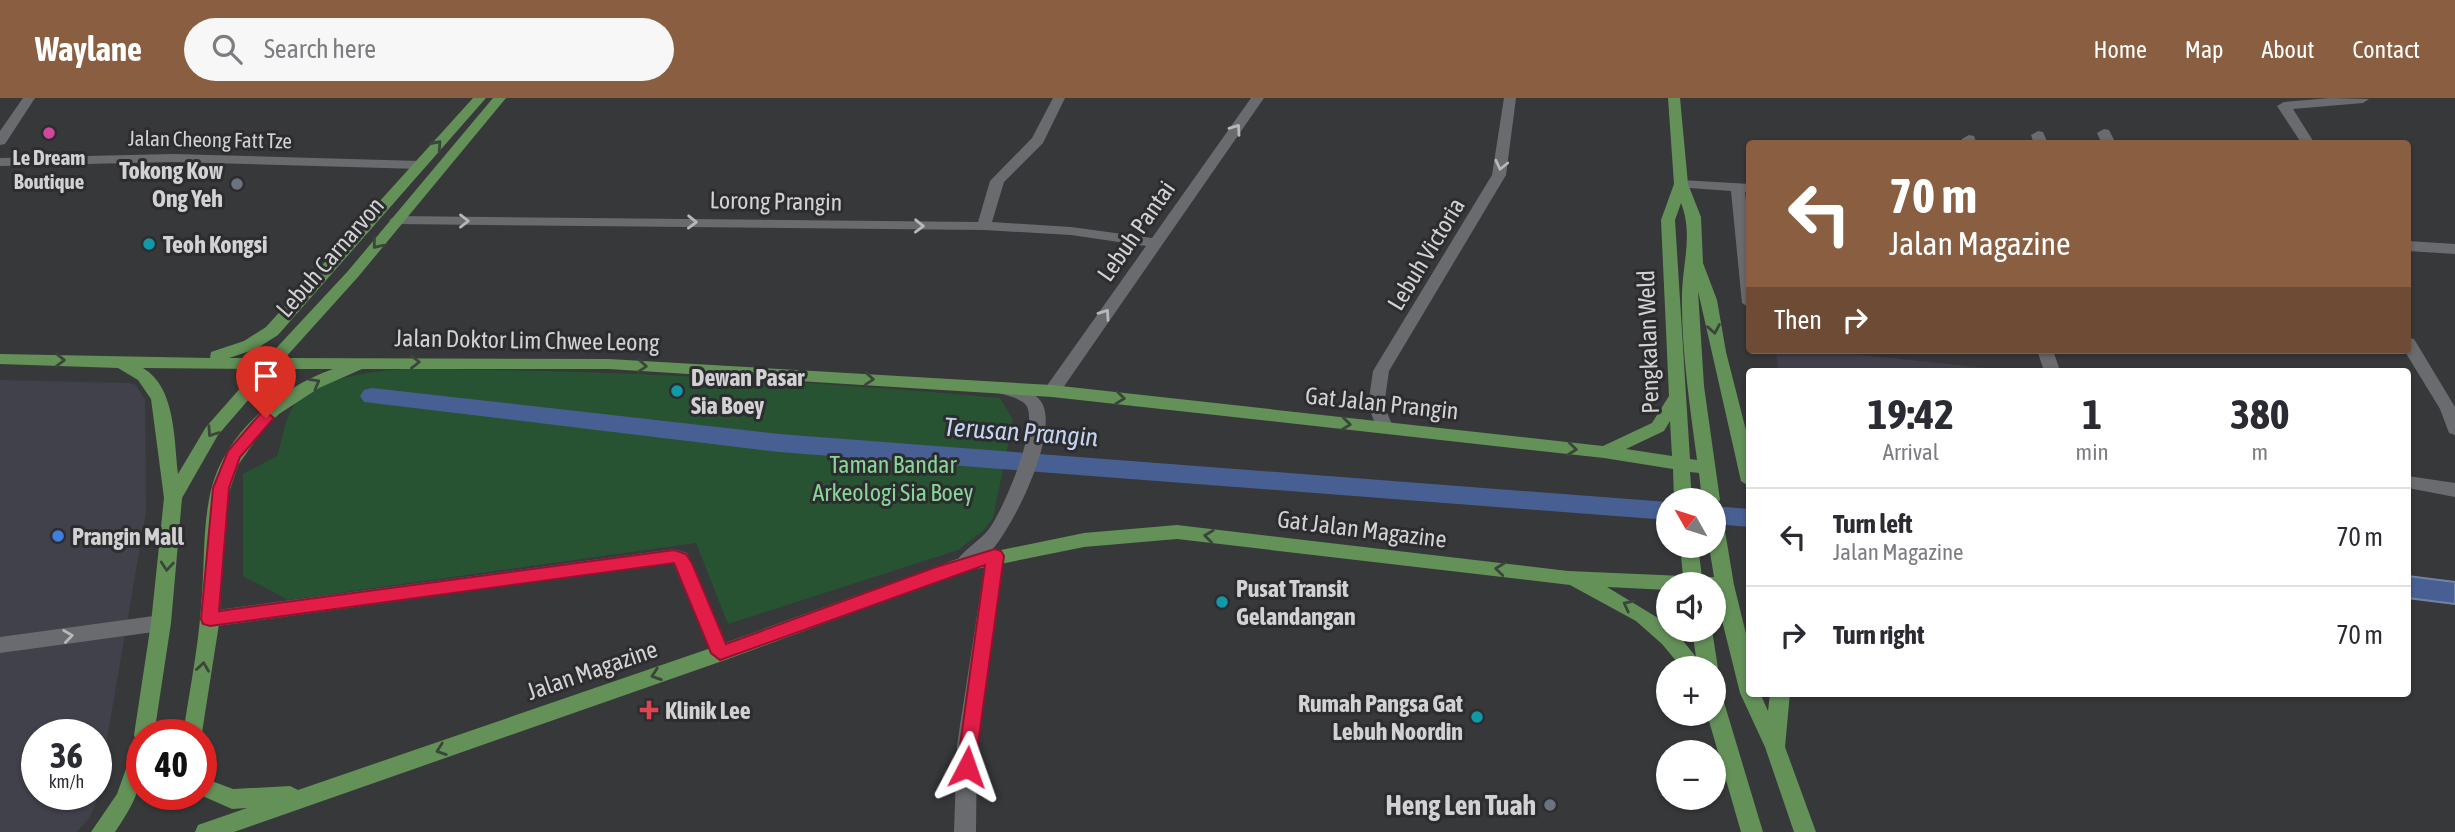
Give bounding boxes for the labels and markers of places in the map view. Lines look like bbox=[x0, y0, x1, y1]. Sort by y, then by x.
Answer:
marker: Le Dream Boutique bbox=[41, 125, 57, 141]
place label: Le Dream Boutique bbox=[13, 145, 85, 193]
place label: Tokong Kow Ong Yeh bbox=[119, 157, 224, 212]
marker: Tokong Kow Ong Yeh bbox=[229, 176, 245, 192]
place label: Teoh Kongsi bbox=[163, 231, 268, 258]
marker: Teoh Kongsi bbox=[141, 236, 157, 252]
pin bbox=[236, 346, 296, 418]
place label: Dewan Pasar Sia Boey bbox=[691, 364, 805, 419]
marker: Dewan Pasar Sia Boey bbox=[669, 383, 685, 399]
place label: Prangin Mall bbox=[72, 523, 185, 550]
marker: Prangin Mall bbox=[50, 528, 66, 544]
place label: Pusat Transit Gelandangan bbox=[1236, 575, 1356, 630]
marker: Pusat Transit Gelandangan bbox=[1214, 594, 1230, 610]
place label: Rumah Pangsa Gat Lebuh Noordin bbox=[1298, 690, 1463, 745]
place label: Klinik Lee bbox=[665, 697, 751, 724]
marker: Klinik Lee bbox=[639, 700, 659, 720]
marker: Rumah Pangsa Gat Lebuh Noordin bbox=[1469, 709, 1485, 725]
place label: Heng Len Tuah bbox=[1386, 789, 1536, 821]
marker: Heng Len Tuah bbox=[1542, 797, 1558, 813]

